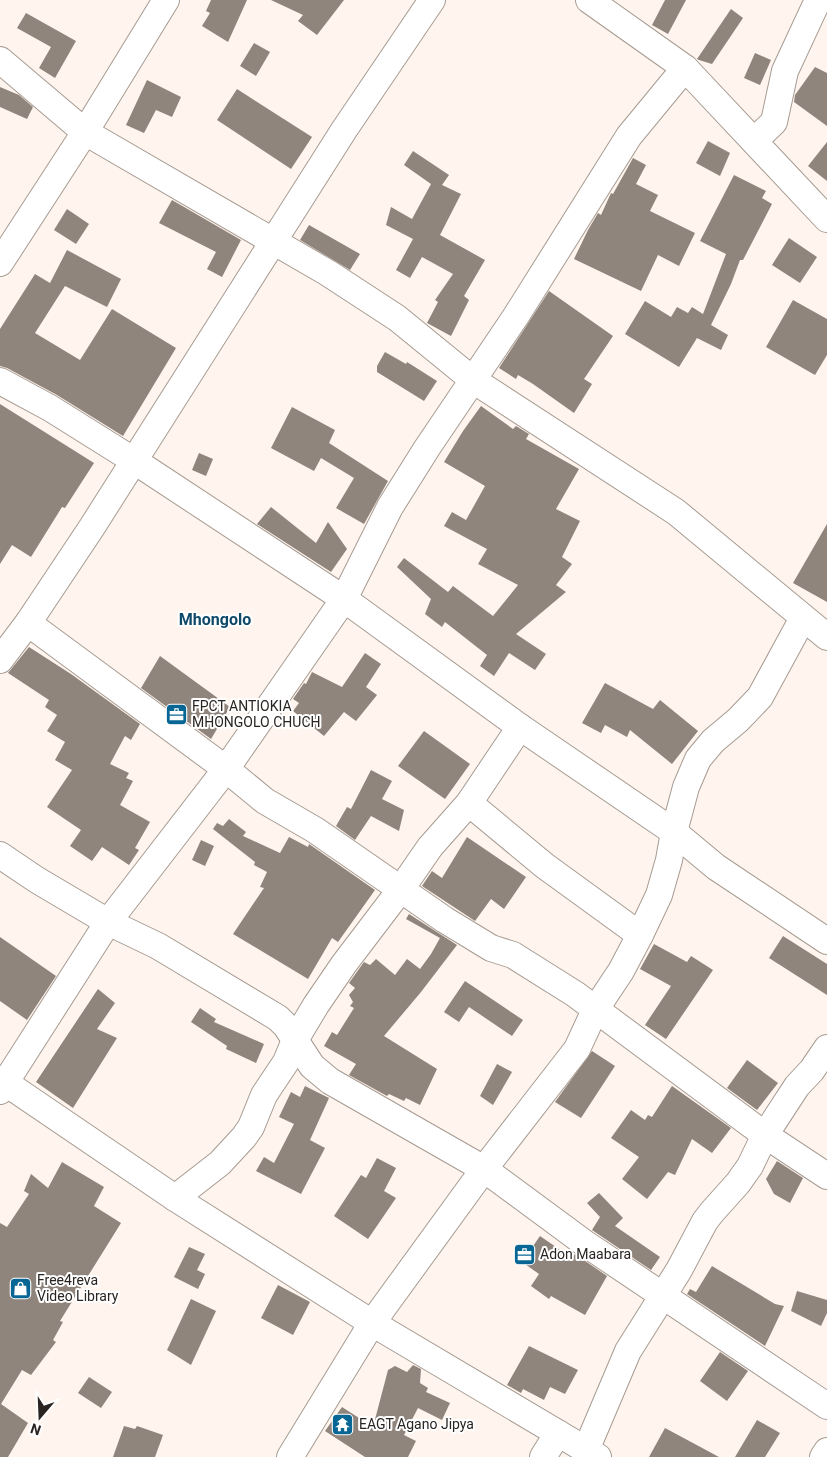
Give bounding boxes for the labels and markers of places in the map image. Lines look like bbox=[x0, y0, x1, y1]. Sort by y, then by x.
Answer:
place label: FPCT ANTIOKIA MHONGOLO CHUCH bbox=[192, 698, 320, 730]
office icon: FPCT ANTIOKIA MHONGOLO CHUCH bbox=[164, 702, 188, 726]
office icon: Adon Maabara bbox=[512, 1242, 536, 1266]
place label: Adon Maabara bbox=[540, 1246, 631, 1262]
place label: Free4reva Video Library bbox=[37, 1272, 119, 1304]
shop icon: Free4reva Video Library bbox=[9, 1276, 33, 1300]
temple icon: EAGT Agano Jipya bbox=[331, 1412, 355, 1436]
place label: EAGT Agano Jipya bbox=[359, 1416, 474, 1432]

